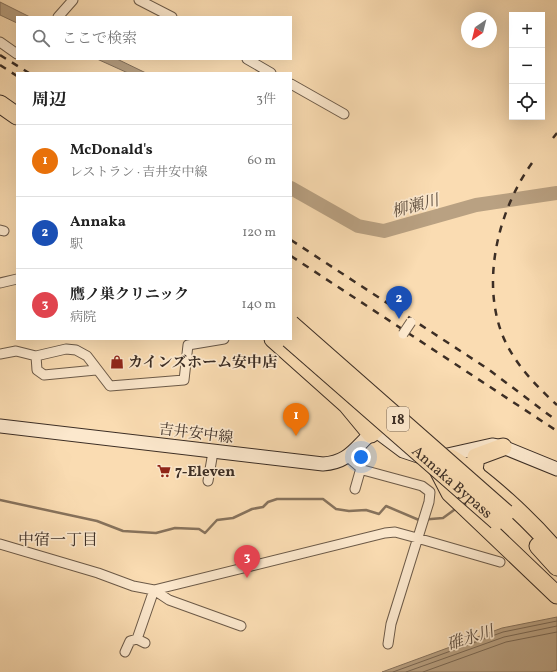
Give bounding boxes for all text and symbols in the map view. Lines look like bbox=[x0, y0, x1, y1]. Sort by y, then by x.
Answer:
north arrow bbox=[461, 12, 497, 48]
map controls bbox=[509, 12, 545, 120]
button: + bbox=[509, 12, 545, 48]
search box bbox=[16, 16, 292, 60]
icon: search bbox=[30, 27, 52, 49]
text: ここで検索 bbox=[62, 29, 137, 50]
button: − bbox=[509, 48, 545, 84]
button: locate bbox=[509, 84, 545, 120]
text: 周辺 bbox=[32, 89, 66, 112]
text: 3件 bbox=[256, 91, 276, 109]
text: McDonald's bbox=[70, 140, 153, 161]
text: 1 bbox=[42, 152, 48, 170]
text: 60 m bbox=[248, 152, 276, 170]
text: レストラン · 吉井安中線 bbox=[70, 164, 207, 182]
water label: 柳瀬川 bbox=[389, 190, 443, 224]
text: Annaka bbox=[70, 212, 126, 233]
text: 2 bbox=[42, 224, 48, 242]
text: 120 m bbox=[242, 224, 276, 242]
text: 駅 bbox=[70, 236, 83, 254]
text: 鷹ノ巣クリニック bbox=[70, 285, 189, 306]
pin: 2 bbox=[386, 286, 412, 319]
text: 3 bbox=[42, 296, 48, 314]
text: 140 m bbox=[242, 296, 276, 314]
text: 病院 bbox=[70, 309, 96, 327]
place label: カインズホーム安中店 bbox=[128, 353, 277, 374]
shop icon: カインズホーム安中店 bbox=[109, 354, 125, 370]
pin: 1 bbox=[283, 403, 309, 436]
road number: 18 bbox=[387, 407, 409, 431]
street label: 吉井安中線 bbox=[157, 419, 234, 449]
street label: Annaka Bypass bbox=[406, 442, 496, 524]
your location bbox=[351, 447, 371, 467]
place label: 7-Eleven bbox=[175, 462, 235, 483]
supermarket icon: 7-Eleven bbox=[156, 463, 172, 479]
district label: 中宿一丁目 bbox=[18, 530, 98, 552]
pin: 3 bbox=[234, 545, 260, 578]
water label: 碓氷川 bbox=[444, 620, 499, 657]

